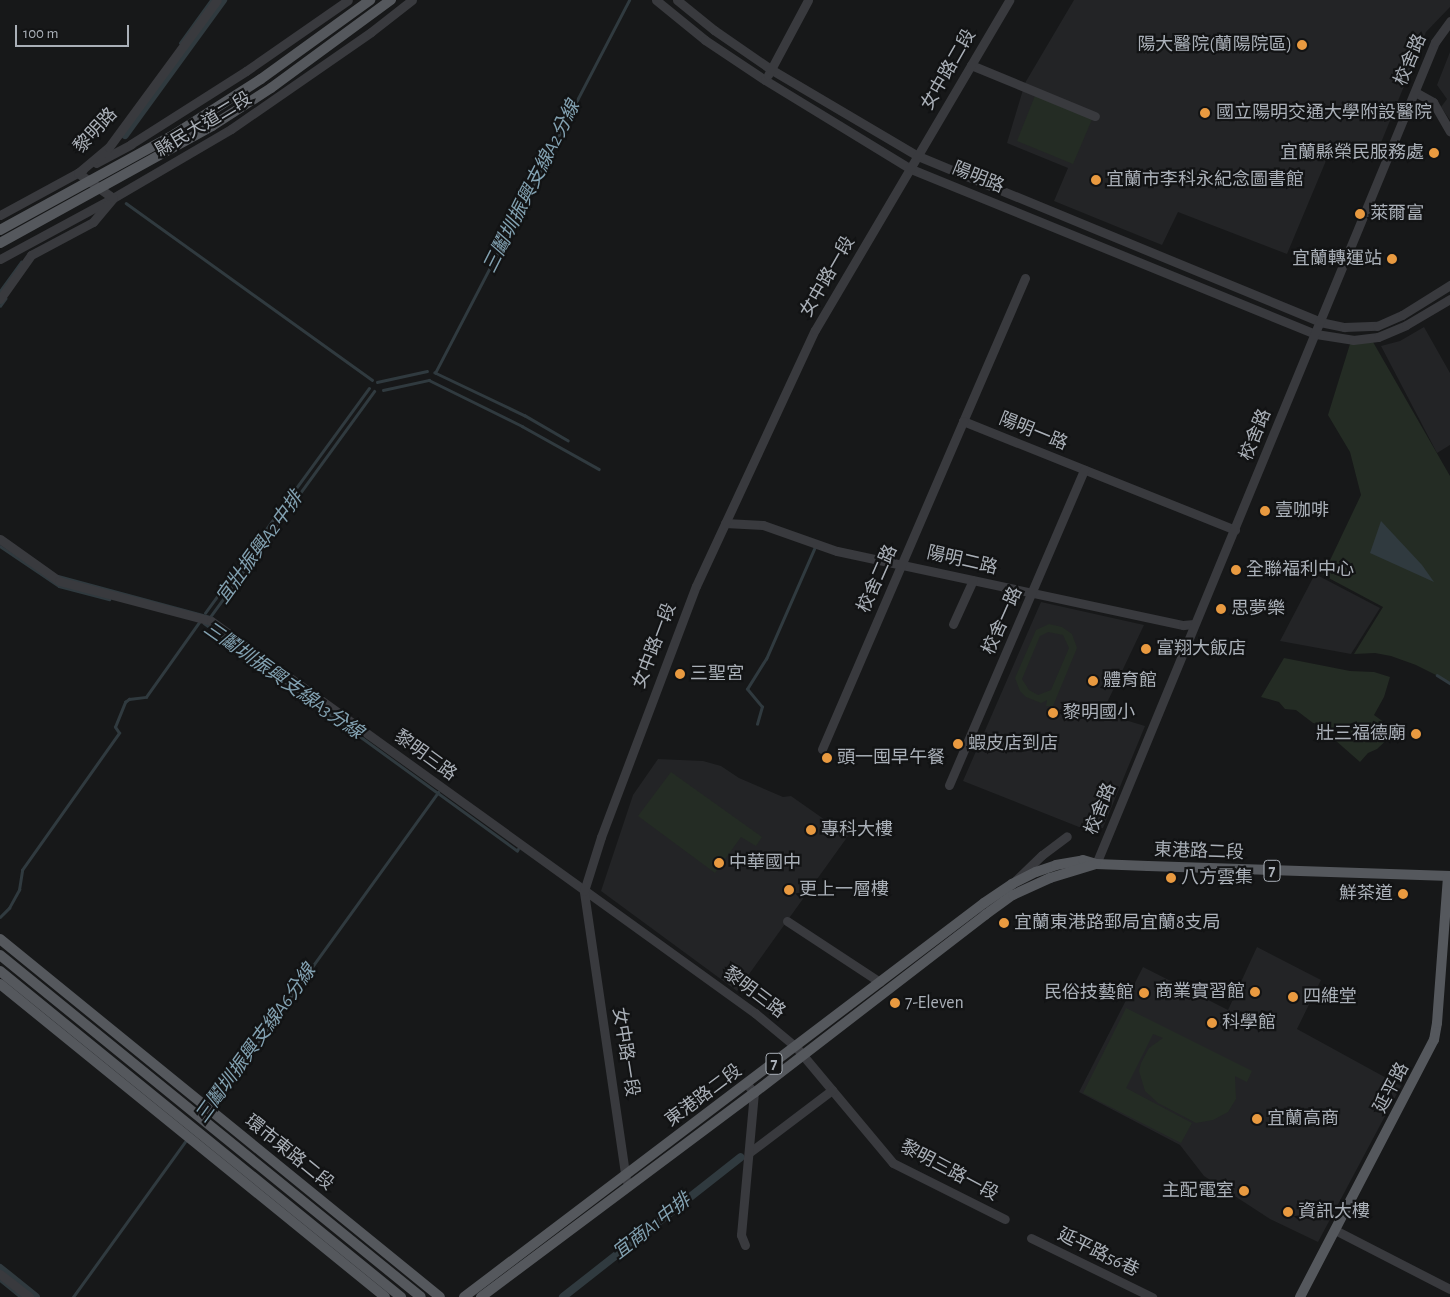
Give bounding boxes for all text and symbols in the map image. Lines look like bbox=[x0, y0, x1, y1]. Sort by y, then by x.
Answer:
scale bar bbox=[18, 15, 131, 47]
text: 100 m bbox=[23, 26, 58, 41]
street label: 女中路二段 bbox=[917, 26, 981, 114]
street label: 校舍路 bbox=[1391, 31, 1431, 89]
place label: 陽大醫院(蘭陽院區) bbox=[1137, 34, 1292, 56]
marker: 陽大醫院(蘭陽院區) bbox=[1296, 39, 1308, 51]
street label: 縣民大道二段 bbox=[152, 88, 256, 162]
water label: 三鬮圳振興支線A2分線 bbox=[479, 97, 585, 277]
place label: 國立陽明交通大學附設醫院 bbox=[1216, 102, 1432, 124]
street label: 黎明路 bbox=[70, 104, 122, 158]
marker: 國立陽明交通大學附設醫院 bbox=[1198, 106, 1212, 120]
place label: 宜蘭縣榮民服務處 bbox=[1280, 142, 1424, 164]
marker: 宜蘭縣榮民服務處 bbox=[1428, 147, 1440, 159]
street label: 陽明路 bbox=[949, 158, 1007, 198]
place label: 宜蘭市李科永紀念圖書館 bbox=[1106, 169, 1304, 191]
marker: 宜蘭市李科永紀念圖書館 bbox=[1090, 174, 1102, 186]
place label: 萊爾富 bbox=[1370, 203, 1424, 225]
marker: 萊爾富 bbox=[1354, 208, 1366, 220]
street label: 女中路一段 bbox=[796, 233, 860, 321]
place label: 宜蘭轉運站 bbox=[1292, 248, 1382, 270]
marker: 宜蘭轉運站 bbox=[1386, 253, 1398, 265]
street label: 校舍路 bbox=[1236, 406, 1276, 464]
street label: 陽明一路 bbox=[996, 409, 1070, 455]
water label: 宜壯振興A2中排 bbox=[212, 487, 308, 609]
place label: 壹咖啡 bbox=[1275, 500, 1329, 522]
marker: 壹咖啡 bbox=[1259, 505, 1271, 517]
street label: 校舍二路 bbox=[853, 542, 903, 616]
street label: 陽明二路 bbox=[924, 542, 1000, 580]
place label: 全聯福利中心 bbox=[1246, 559, 1354, 581]
marker: 全聯福利中心 bbox=[1230, 564, 1242, 576]
street label: 校舍一路 bbox=[978, 584, 1028, 658]
place label: 思夢樂 bbox=[1231, 598, 1285, 620]
street label: 女中路一段 bbox=[629, 600, 681, 692]
marker: 思夢樂 bbox=[1215, 603, 1227, 615]
water label: 三鬮圳振興支線A3分線 bbox=[199, 617, 367, 745]
place label: 富翔大飯店 bbox=[1156, 638, 1246, 660]
marker: 富翔大飯店 bbox=[1140, 643, 1152, 655]
place label: 三聖宮 bbox=[690, 663, 744, 685]
marker: 三聖宮 bbox=[674, 668, 686, 680]
place label: 體育館 bbox=[1103, 670, 1157, 692]
marker: 體育館 bbox=[1087, 675, 1099, 687]
place label: 黎明國小 bbox=[1063, 702, 1135, 724]
marker: 黎明國小 bbox=[1047, 707, 1059, 719]
place label: 壯三福德廟 bbox=[1316, 723, 1406, 745]
street label: 黎明三路 bbox=[390, 726, 460, 786]
marker: 壯三福德廟 bbox=[1410, 728, 1422, 740]
place label: 蝦皮店到店 bbox=[968, 733, 1058, 755]
marker: 蝦皮店到店 bbox=[952, 738, 964, 750]
place label: 頭一囤早午餐 bbox=[837, 747, 945, 769]
marker: 頭一囤早午餐 bbox=[821, 752, 833, 764]
street label: 校舍路 bbox=[1081, 780, 1121, 838]
place label: 專科大樓 bbox=[821, 819, 893, 841]
marker: 專科大樓 bbox=[805, 824, 817, 836]
street label: 東港路二段 bbox=[1154, 840, 1244, 864]
place label: 中華國中 bbox=[729, 852, 801, 874]
marker: 中華國中 bbox=[713, 857, 725, 869]
road number: 7 bbox=[1263, 858, 1281, 884]
place label: 八方雲集 bbox=[1181, 867, 1253, 889]
marker: 八方雲集 bbox=[1165, 872, 1177, 884]
place label: 更上一層樓 bbox=[799, 879, 889, 901]
place label: 鮮茶道 bbox=[1339, 883, 1393, 905]
marker: 更上一層樓 bbox=[783, 884, 795, 896]
marker: 鮮茶道 bbox=[1397, 888, 1409, 900]
place label: 宜蘭東港路郵局宜蘭8支局 bbox=[1014, 912, 1221, 934]
marker: 宜蘭東港路郵局宜蘭8支局 bbox=[998, 917, 1010, 929]
water label: 三鬮圳振興支線A6分線 bbox=[191, 960, 321, 1128]
street label: 黎明三路 bbox=[719, 963, 789, 1023]
place label: 商業實習館 bbox=[1155, 981, 1245, 1003]
place label: 民俗技藝館 bbox=[1044, 982, 1134, 1004]
marker: 商業實習館 bbox=[1249, 986, 1261, 998]
place label: 四維堂 bbox=[1303, 986, 1357, 1008]
marker: 民俗技藝館 bbox=[1138, 987, 1150, 999]
marker: 四維堂 bbox=[1287, 991, 1299, 1003]
place label: 7-Eleven bbox=[905, 992, 964, 1014]
marker: 7-Eleven bbox=[889, 997, 901, 1009]
street label: 女中路一段 bbox=[607, 1006, 643, 1098]
place label: 科學館 bbox=[1222, 1012, 1276, 1034]
marker: 科學館 bbox=[1206, 1017, 1218, 1029]
road number: 7 bbox=[765, 1050, 783, 1078]
street label: 延平路 bbox=[1370, 1059, 1414, 1117]
street label: 東港路二段 bbox=[662, 1060, 746, 1132]
place label: 宜蘭高商 bbox=[1267, 1108, 1339, 1130]
street label: 環市東路二段 bbox=[240, 1111, 338, 1195]
marker: 宜蘭高商 bbox=[1251, 1113, 1263, 1125]
street label: 黎明三路一段 bbox=[896, 1136, 1002, 1206]
place label: 主配電室 bbox=[1162, 1180, 1234, 1202]
marker: 主配電室 bbox=[1238, 1185, 1250, 1197]
water label: 宜商A1中排 bbox=[608, 1189, 696, 1265]
place label: 資訊大樓 bbox=[1298, 1201, 1370, 1223]
marker: 資訊大樓 bbox=[1282, 1206, 1294, 1218]
street label: 延平路56巷 bbox=[1054, 1224, 1142, 1282]

